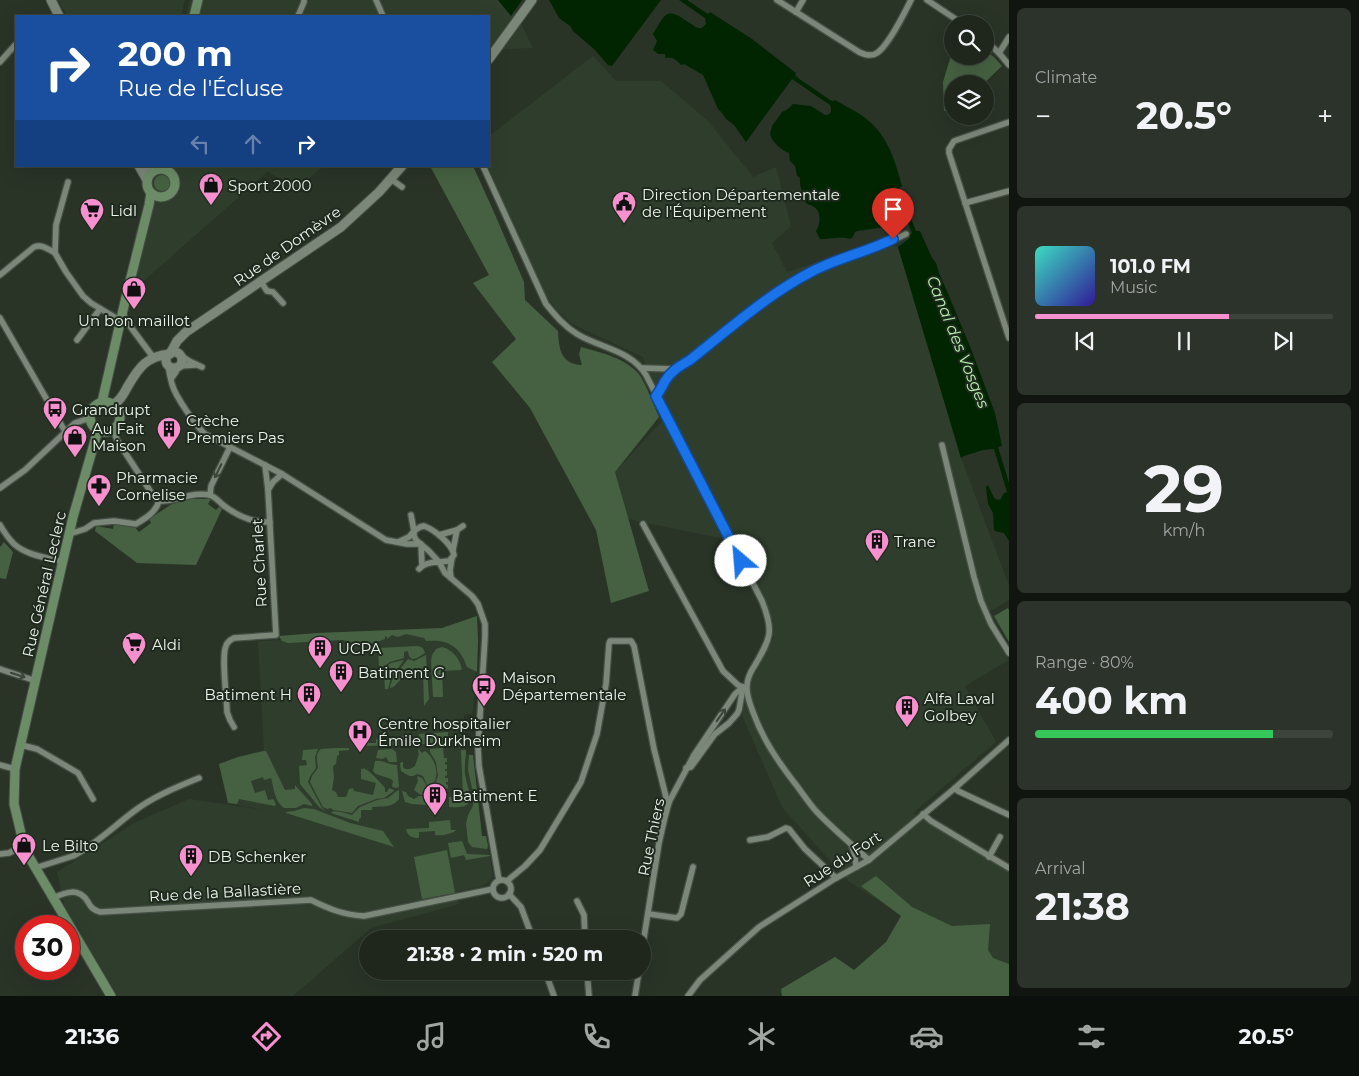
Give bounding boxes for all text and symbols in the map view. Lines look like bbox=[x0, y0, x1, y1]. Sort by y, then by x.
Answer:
map controls bbox=[944, 15, 994, 125]
button: search bbox=[944, 15, 994, 65]
text: 200 m bbox=[118, 32, 233, 75]
icon: right bbox=[35, 35, 100, 100]
text: Climate bbox=[1035, 68, 1097, 87]
text: Rue de l'Écluse bbox=[118, 75, 284, 102]
button: layers bbox=[944, 75, 994, 125]
text: 20.5° bbox=[1136, 92, 1232, 139]
text: − bbox=[1035, 99, 1051, 133]
text: + bbox=[1317, 99, 1333, 133]
icon: left bbox=[186, 130, 214, 158]
icon: ahead bbox=[239, 130, 267, 158]
icon: right bbox=[292, 130, 320, 158]
shop icon: Sport 2000 bbox=[198, 172, 224, 206]
place label: Sport 2000 bbox=[228, 176, 311, 195]
place label: Direction Départementale de l'Équipement bbox=[642, 185, 840, 221]
pin bbox=[872, 188, 914, 239]
public building icon: Direction Départementale de l'Équipement bbox=[611, 190, 637, 224]
icon: arrive bbox=[879, 195, 907, 223]
supermarket icon: Lidl bbox=[79, 197, 105, 231]
place label: Lidl bbox=[110, 201, 137, 220]
street label: Rue de Domèvre bbox=[230, 202, 344, 290]
text: 101.0 FM bbox=[1110, 255, 1191, 278]
water label: Canal des Vosges bbox=[923, 273, 993, 411]
shop icon: Un bon maillot bbox=[121, 276, 147, 310]
text: Music bbox=[1110, 278, 1157, 297]
place label: Un bon maillot bbox=[78, 311, 190, 330]
icon: previous bbox=[1071, 327, 1099, 355]
icon: pause bbox=[1170, 327, 1198, 355]
icon: next bbox=[1269, 327, 1297, 355]
bus stop icon: Grandrupt bbox=[42, 396, 68, 430]
place label: Grandrupt bbox=[72, 400, 151, 419]
place label: Crèche Premiers Pas bbox=[186, 411, 284, 447]
building icon: Crèche Premiers Pas bbox=[156, 416, 182, 450]
place label: Au Fait Maison bbox=[92, 419, 146, 455]
shop icon: Au Fait Maison bbox=[62, 424, 88, 458]
text: 29 bbox=[1144, 449, 1224, 528]
one-way arrow bbox=[213, 463, 222, 478]
place label: Pharmacie Cornelise bbox=[116, 468, 198, 504]
pharmacy icon: Pharmacie Cornelise bbox=[86, 473, 112, 507]
street label: Rue Général Leclerc bbox=[18, 509, 70, 659]
street label: Rue Charlet bbox=[247, 518, 271, 608]
text: km/h bbox=[1163, 521, 1205, 540]
building icon: Trane bbox=[864, 528, 890, 562]
place label: Trane bbox=[894, 532, 936, 551]
position arrow bbox=[714, 534, 766, 586]
supermarket icon: Aldi bbox=[121, 631, 147, 665]
place label: Aldi bbox=[152, 635, 181, 654]
building icon: UCPA bbox=[307, 635, 333, 669]
place label: UCPA bbox=[338, 639, 382, 658]
text: Range · 80% bbox=[1035, 653, 1134, 672]
building icon: Batiment G bbox=[328, 659, 354, 693]
place label: Batiment G bbox=[358, 663, 445, 682]
place label: Maison Départementale bbox=[502, 668, 626, 704]
one-way arrow bbox=[10, 671, 25, 680]
bus stop icon: Maison Départementale bbox=[471, 673, 497, 707]
text: 400 km bbox=[1035, 677, 1188, 724]
building icon: Batiment H bbox=[296, 681, 322, 715]
place label: Batiment H bbox=[204, 685, 292, 704]
place label: Alfa Laval Golbey bbox=[924, 689, 995, 725]
building icon: Alfa Laval Golbey bbox=[894, 694, 920, 728]
one-way arrow bbox=[716, 708, 726, 722]
place label: Centre hospitalier Émile Durkheim bbox=[378, 714, 511, 750]
hospital icon: Centre hospitalier Émile Durkheim bbox=[347, 719, 373, 753]
building icon: Batiment E bbox=[422, 782, 448, 816]
place label: Batiment E bbox=[452, 786, 537, 805]
street label: Rue Thiers bbox=[633, 796, 669, 878]
street label: Rue du Fort bbox=[799, 827, 885, 891]
shop icon: Le Bilto bbox=[11, 832, 37, 866]
place label: Le Bilto bbox=[42, 836, 98, 855]
building icon: DB Schenker bbox=[178, 843, 204, 877]
place label: DB Schenker bbox=[208, 847, 306, 866]
text: Arrival bbox=[1035, 859, 1085, 878]
street label: Rue de la Ballastière bbox=[148, 879, 302, 905]
text: 21:38 bbox=[1035, 883, 1130, 930]
speed limit sign: 30 bbox=[15, 915, 80, 980]
text: 21:38 · 2 min · 520 m bbox=[407, 943, 603, 966]
icon: directions bbox=[249, 1019, 284, 1054]
icon: music bbox=[414, 1019, 449, 1054]
icon: phone bbox=[579, 1019, 614, 1054]
icon: climate bbox=[744, 1019, 779, 1054]
icon: car bbox=[909, 1019, 944, 1054]
icon: filters bbox=[1074, 1019, 1109, 1054]
text: 21:36 bbox=[65, 1023, 119, 1050]
text: 20.5° bbox=[1238, 1023, 1294, 1050]

